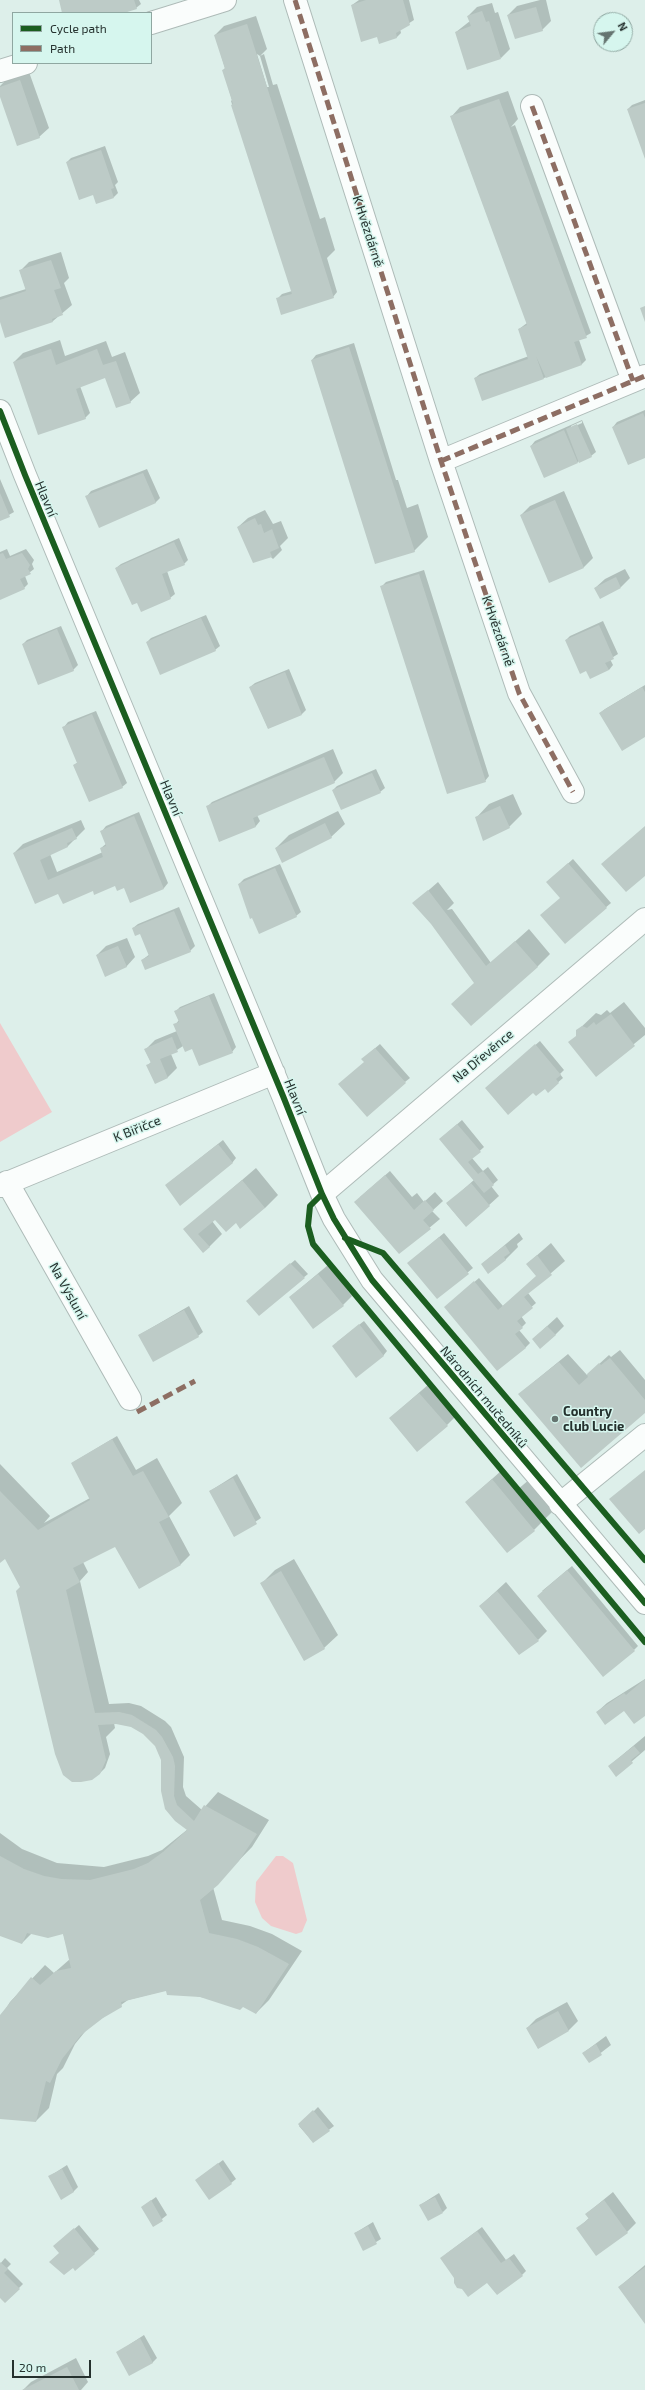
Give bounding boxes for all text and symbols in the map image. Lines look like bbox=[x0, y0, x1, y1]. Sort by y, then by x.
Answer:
legend bbox=[12, 12, 152, 64]
north arrow bbox=[593, 12, 633, 52]
text: N bbox=[615, 20, 631, 33]
text: Cycle path bbox=[50, 21, 107, 35]
text: Path bbox=[50, 41, 75, 55]
street label: K Hvězdárně bbox=[349, 193, 387, 269]
street label: Hlavní bbox=[32, 479, 60, 519]
street label: K Hvězdárně bbox=[479, 593, 517, 669]
street label: Hlavní bbox=[157, 778, 185, 818]
street label: Na Dřevěnce bbox=[449, 1026, 517, 1086]
street label: Hlavní bbox=[281, 1077, 309, 1117]
street label: K Biřičce bbox=[111, 1112, 163, 1146]
street label: Na Výsluní bbox=[46, 1260, 90, 1322]
street label: Národních mučedníků bbox=[437, 1343, 531, 1451]
place label: Country club Lucie bbox=[563, 1404, 624, 1435]
marker: Country club Lucie bbox=[550, 1414, 560, 1424]
scale bar bbox=[14, 2352, 93, 2378]
text: 20 m bbox=[19, 2360, 46, 2374]

